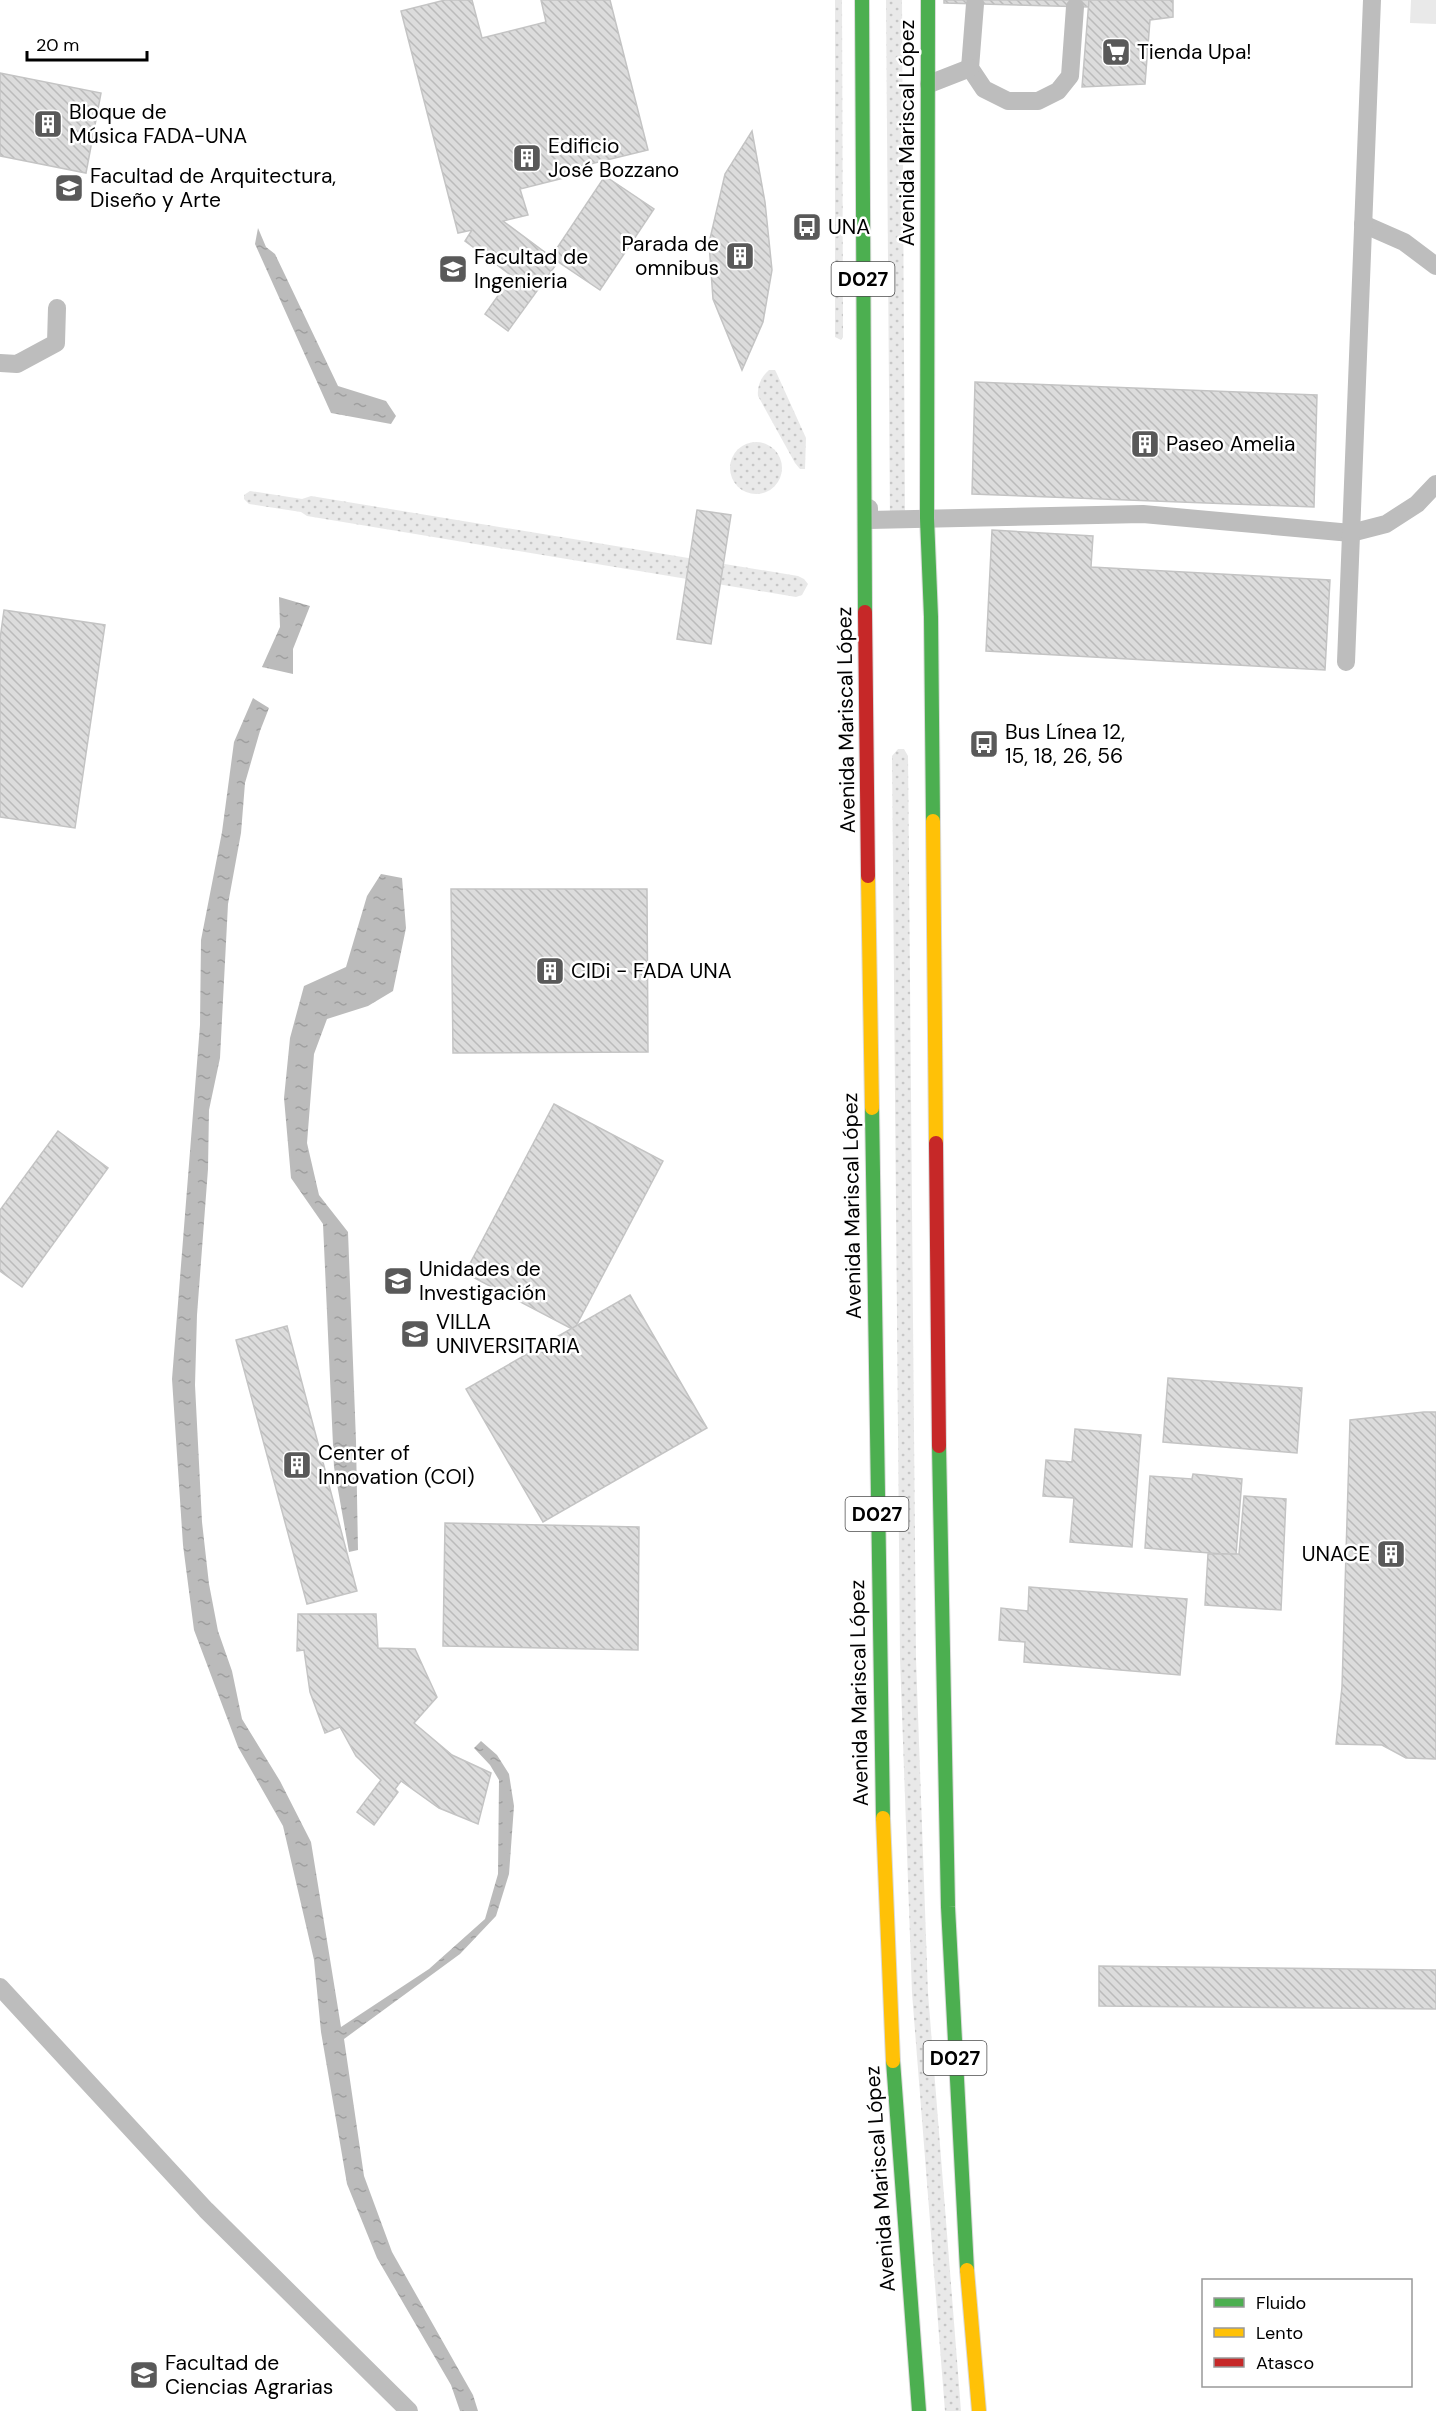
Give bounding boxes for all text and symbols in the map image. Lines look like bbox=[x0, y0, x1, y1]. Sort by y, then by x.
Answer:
street label: Avenida Mariscal López bbox=[893, 20, 921, 246]
scale bar bbox=[27, 24, 147, 62]
text: 20 m bbox=[36, 33, 79, 57]
supermarket icon: Tienda Upa! bbox=[1100, 36, 1132, 68]
place label: Tienda Upa! bbox=[1137, 38, 1252, 66]
place label: Bloque de Música FADA-UNA bbox=[69, 98, 247, 150]
building icon: Bloque de Música FADA-UNA bbox=[32, 108, 64, 140]
place label: Edificio José Bozzano bbox=[548, 132, 679, 184]
building icon: Edificio José Bozzano bbox=[511, 142, 543, 174]
place label: Facultad de Arquitectura, Diseño y Arte bbox=[90, 162, 336, 214]
school or university icon: Facultad de Arquitectura, Diseño y Arte bbox=[53, 172, 85, 204]
bus stop icon: UNA bbox=[791, 211, 823, 243]
place label: UNA bbox=[828, 213, 870, 241]
place label: Parada de omnibus bbox=[621, 230, 719, 282]
building icon: Parada de omnibus bbox=[724, 240, 756, 272]
place label: Facultad de Ingenieria bbox=[474, 243, 588, 295]
school or university icon: Facultad de Ingenieria bbox=[437, 253, 469, 285]
road number: D027 bbox=[832, 262, 894, 296]
building icon: Paseo Amelia bbox=[1129, 428, 1161, 460]
place label: Paseo Amelia bbox=[1166, 430, 1295, 458]
street label: Avenida Mariscal López bbox=[830, 607, 862, 833]
place label: Bus Línea 12, 15, 18, 26, 56 bbox=[1005, 718, 1125, 770]
bus stop icon: Bus Línea 12, 15, 18, 26, 56 bbox=[968, 728, 1000, 760]
building icon: CIDi - FADA UNA bbox=[534, 955, 566, 987]
place label: CIDi - FADA UNA bbox=[571, 957, 732, 985]
street label: Avenida Mariscal López bbox=[836, 1093, 868, 1319]
place label: Unidades de Investigación bbox=[419, 1255, 546, 1307]
school or university icon: Unidades de Investigación bbox=[382, 1265, 414, 1297]
place label: VILLA UNIVERSITARIA bbox=[436, 1308, 580, 1360]
school or university icon: VILLA UNIVERSITARIA bbox=[399, 1318, 431, 1350]
place label: Center of Innovation (COI) bbox=[318, 1439, 474, 1491]
building icon: Center of Innovation (COI) bbox=[281, 1449, 313, 1481]
road number: D027 bbox=[846, 1497, 908, 1531]
building icon: UNACE bbox=[1375, 1538, 1407, 1570]
place label: UNACE bbox=[1302, 1540, 1370, 1568]
street label: Avenida Mariscal López bbox=[843, 1580, 875, 1806]
road number: D027 bbox=[924, 2041, 986, 2075]
street label: Avenida Mariscal López bbox=[858, 2065, 902, 2293]
legend bbox=[1202, 2279, 1412, 2387]
text: Fluido bbox=[1256, 2291, 1306, 2315]
text: Lento bbox=[1256, 2321, 1303, 2345]
place label: Facultad de Ciencias Agrarias bbox=[165, 2349, 333, 2401]
text: Atasco bbox=[1256, 2351, 1314, 2375]
school or university icon: Facultad de Ciencias Agrarias bbox=[128, 2359, 160, 2391]

